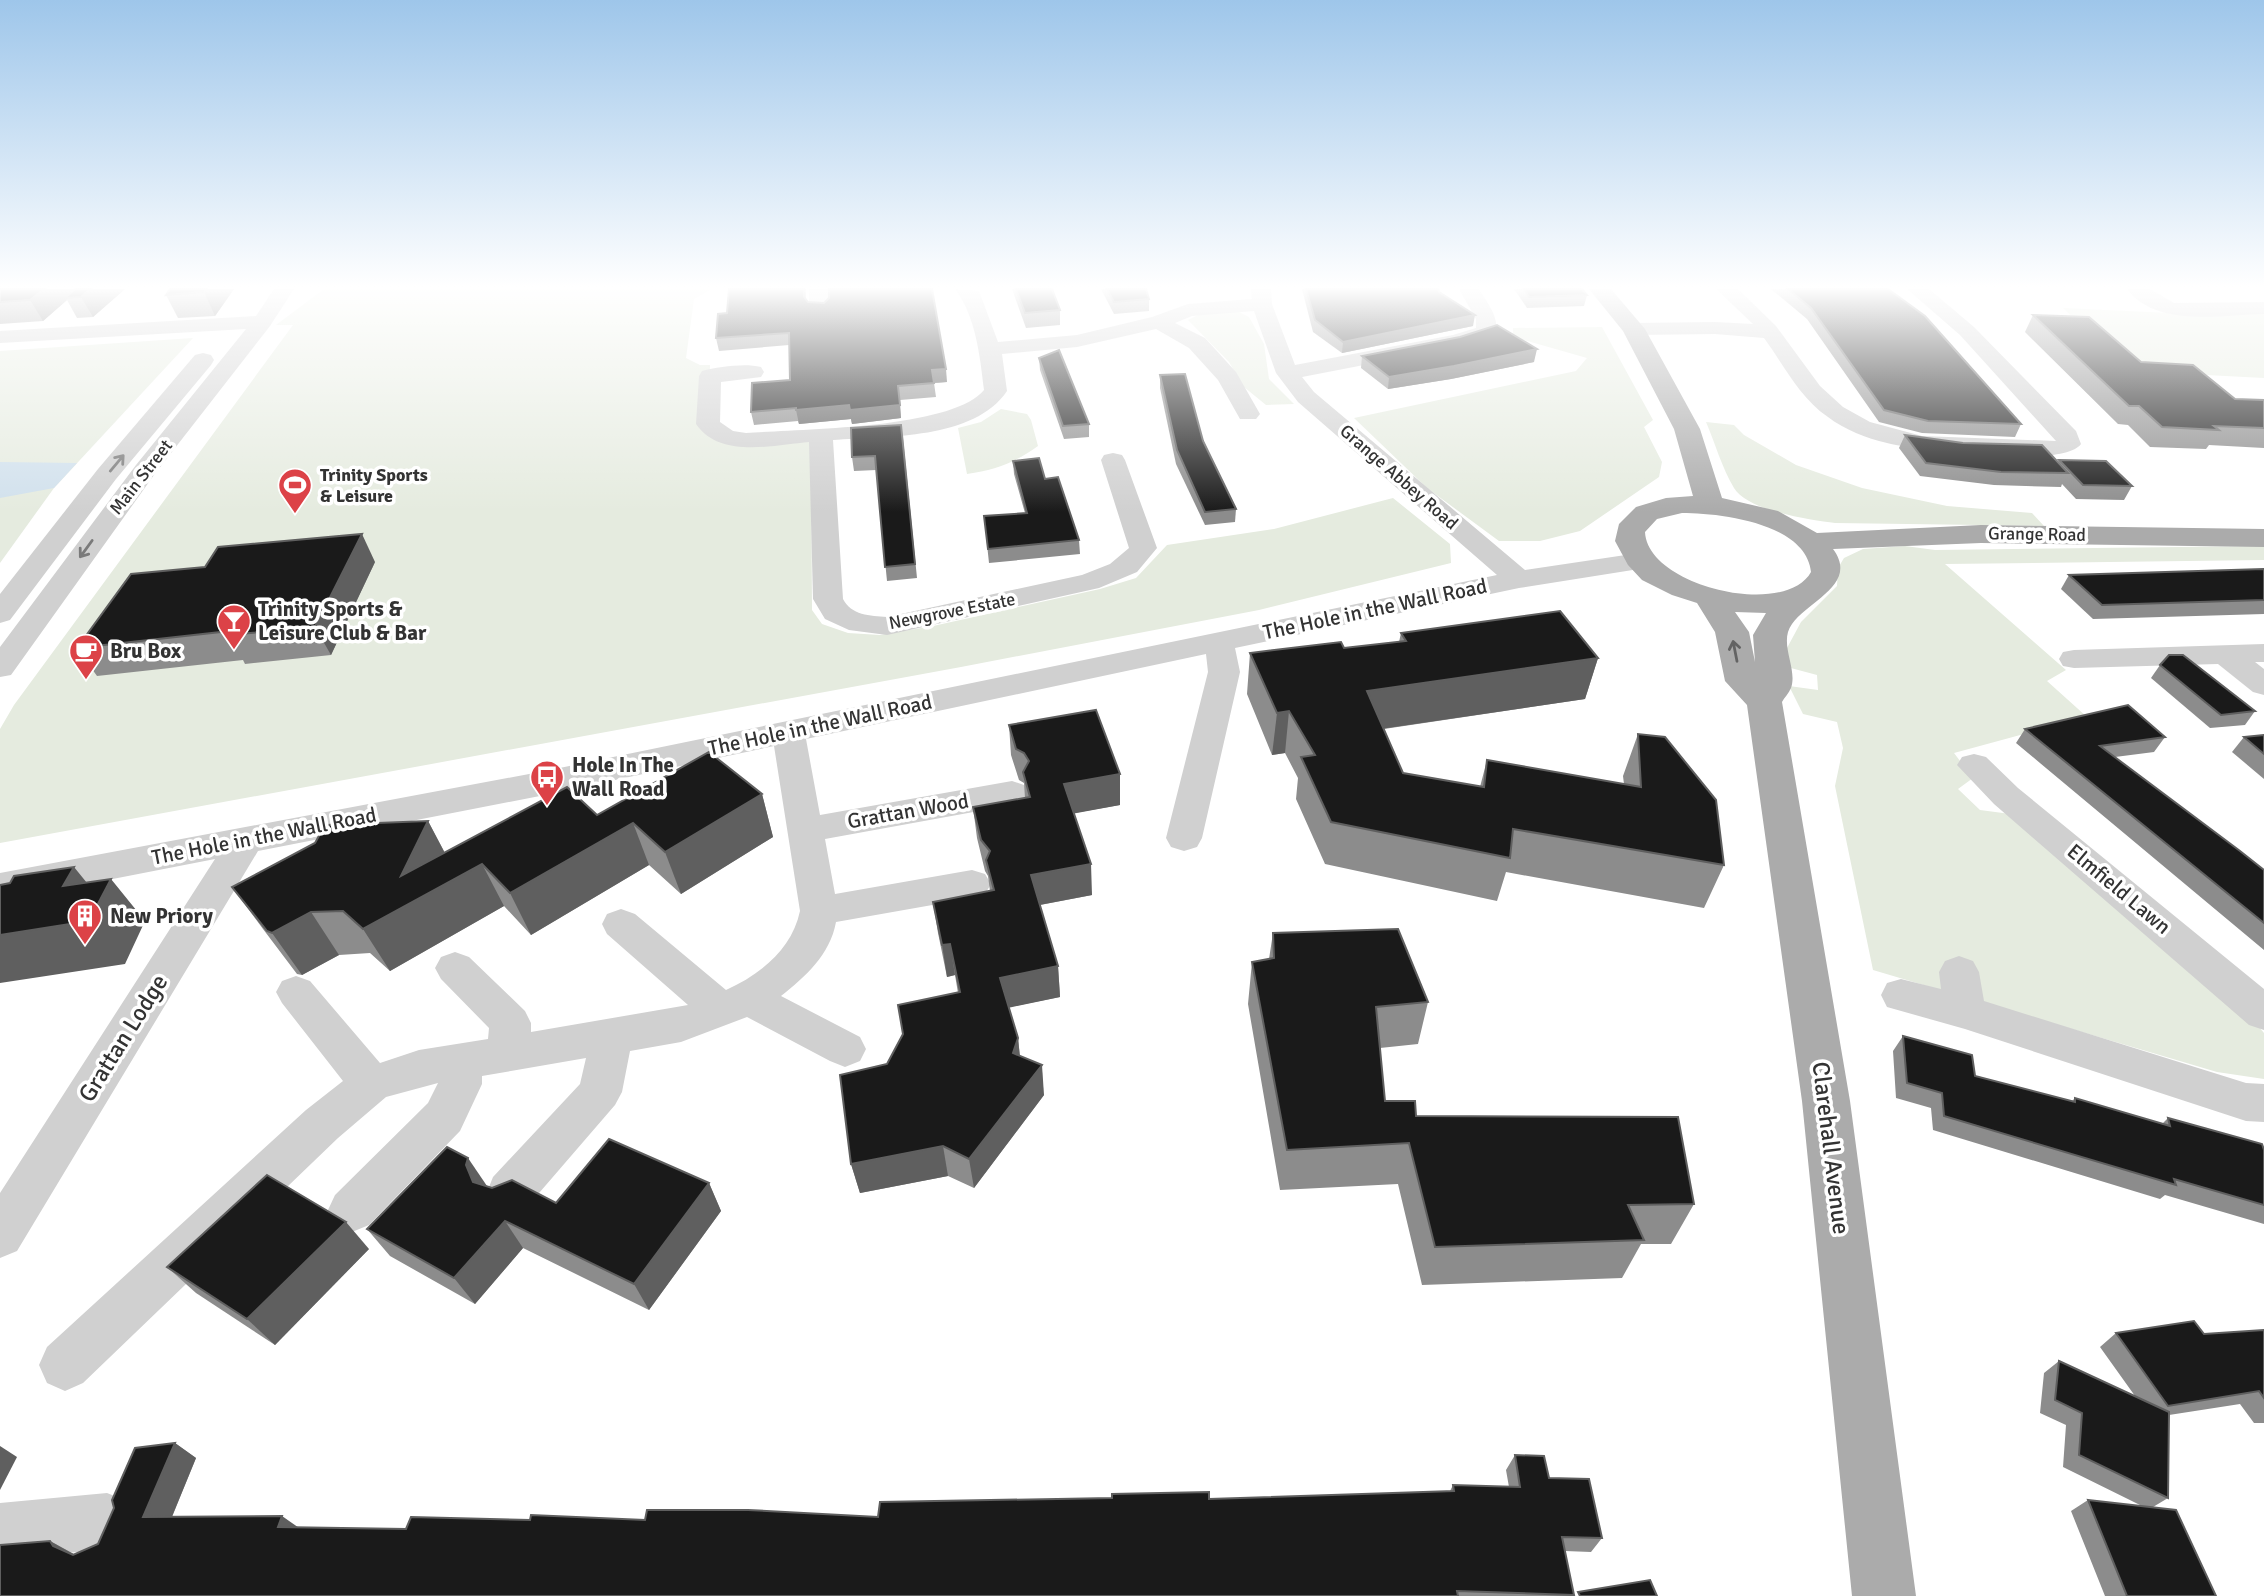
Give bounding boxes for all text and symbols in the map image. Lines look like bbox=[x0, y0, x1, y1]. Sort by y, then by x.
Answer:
street label: Grange Abbey Road bbox=[1335, 420, 1463, 534]
street label: Main Street bbox=[105, 435, 177, 519]
one-way arrow bbox=[109, 455, 125, 473]
place label: Trinity Sports & Leisure bbox=[320, 464, 428, 507]
sports icon: Trinity Sports & Leisure bbox=[276, 466, 314, 515]
street label: Grange Road bbox=[1988, 522, 2086, 546]
one-way arrow bbox=[79, 539, 93, 558]
street label: The Hole in the Wall Road bbox=[1261, 573, 1489, 645]
street label: Newgrove Estate bbox=[887, 588, 1017, 634]
place label: Trinity Sports & Leisure Club & Bar bbox=[258, 596, 427, 646]
bar icon: Trinity Sports & Leisure Club & Bar bbox=[215, 602, 253, 651]
cafe icon: Bru Box bbox=[67, 632, 105, 681]
place label: Bru Box bbox=[110, 638, 182, 664]
one-way arrow bbox=[1728, 640, 1742, 663]
street label: The Hole in the Wall Road bbox=[706, 689, 934, 761]
place label: Hole In The Wall Road bbox=[572, 752, 674, 802]
bus stop icon: Hole In The Wall Road bbox=[528, 758, 566, 807]
street label: Grattan Wood bbox=[845, 788, 971, 834]
street label: The Hole in the Wall Road bbox=[150, 801, 378, 871]
street label: Elmfield Lawn bbox=[2062, 838, 2176, 940]
building icon: New Priory bbox=[66, 897, 104, 946]
place label: New Priory bbox=[110, 903, 214, 929]
street label: Grattan Lodge bbox=[72, 969, 174, 1107]
street label: Clarehall Avenue bbox=[1806, 1060, 1856, 1236]

